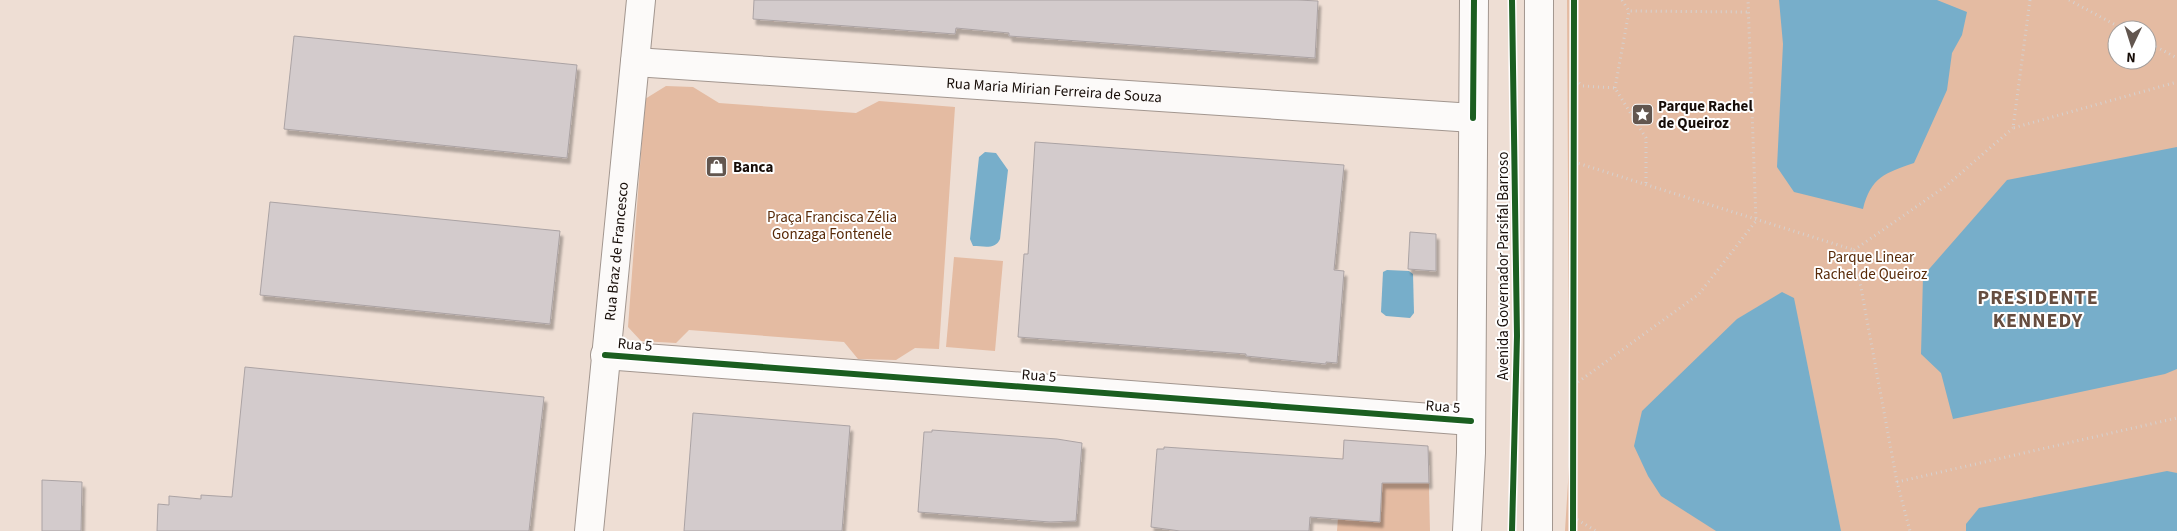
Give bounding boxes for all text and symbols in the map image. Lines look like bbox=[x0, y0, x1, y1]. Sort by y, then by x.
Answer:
north arrow bbox=[2107, 20, 2157, 70]
text: N bbox=[2126, 47, 2137, 67]
street label: Rua Maria Mirian Ferreira de Souza bbox=[946, 72, 1162, 108]
place label: Parque Rachel de Queiroz bbox=[1658, 96, 1753, 134]
place icon: Parque Rachel de Queiroz bbox=[1630, 103, 1654, 127]
street label: Avenida Governador Parsifal Barroso bbox=[1493, 152, 1514, 380]
shop icon: Banca bbox=[705, 155, 729, 179]
place label: Banca bbox=[733, 157, 773, 178]
street label: Rua Braz de Francesco bbox=[599, 181, 634, 322]
park label: Praça Francisca Zélia Gonzaga Fontenele bbox=[767, 207, 897, 245]
park label: Parque Linear Rachel de Queiroz bbox=[1815, 247, 1927, 285]
district label: PRESIDENTE KENNEDY bbox=[1977, 284, 2099, 335]
street label: Rua 5 bbox=[617, 333, 653, 357]
street label: Rua 5 bbox=[1021, 364, 1057, 388]
street label: Rua 5 bbox=[1425, 395, 1461, 419]

